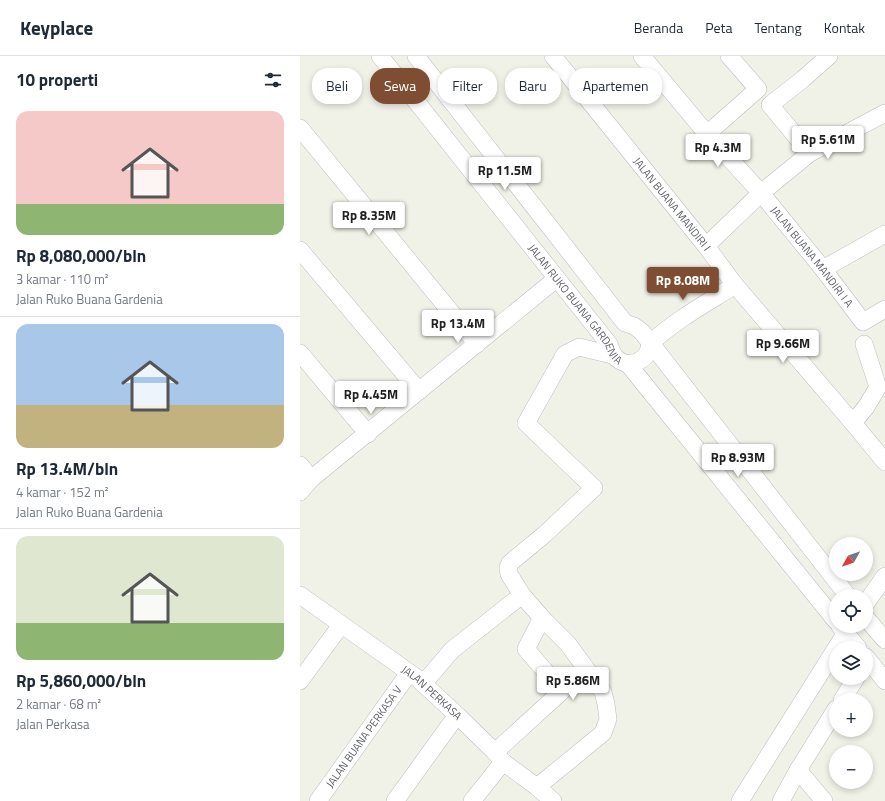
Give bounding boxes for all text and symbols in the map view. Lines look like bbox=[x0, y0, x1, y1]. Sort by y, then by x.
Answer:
text: Keyplace bbox=[20, 13, 93, 42]
text: Beranda bbox=[634, 17, 683, 38]
text: Peta bbox=[705, 17, 732, 38]
text: Tentang bbox=[754, 17, 802, 38]
text: Kontak bbox=[824, 17, 865, 38]
text: 10 properti bbox=[16, 67, 98, 93]
chip: Beli bbox=[312, 68, 362, 104]
chip: Sewa bbox=[370, 68, 430, 104]
chip: Filter bbox=[438, 68, 497, 104]
chip: Baru bbox=[505, 68, 561, 104]
chip: Apartemen bbox=[569, 68, 662, 104]
icon: filters bbox=[262, 69, 284, 91]
pin: Rp 5.61M bbox=[787, 126, 869, 160]
text: Rp 5.61M bbox=[801, 129, 855, 149]
pin: Rp 4.3M bbox=[681, 134, 755, 168]
icon: home bbox=[114, 137, 186, 209]
text: Rp 4.3M bbox=[694, 137, 742, 157]
street label: JALAN BUANA MANDIRI I bbox=[630, 154, 715, 254]
pin: Rp 11.5M bbox=[464, 157, 546, 191]
text: Rp 11.5M bbox=[478, 160, 532, 180]
pin: Rp 8.35M bbox=[328, 202, 410, 236]
street label: JALAN BUANA MANDIRI I A bbox=[767, 203, 857, 311]
text: Rp 8.35M bbox=[342, 205, 396, 225]
street label: JALAN RUKO BUANA GARDENIA bbox=[524, 240, 626, 368]
text: Rp 8,080,000/bln bbox=[16, 243, 146, 269]
pin: Rp 8.08M bbox=[642, 267, 724, 301]
text: 3 kamar · 110 m² bbox=[16, 269, 108, 289]
text: Rp 8.08M bbox=[656, 270, 710, 290]
text: Jalan Ruko Buana Gardenia bbox=[16, 289, 163, 309]
pin: Rp 13.4M bbox=[417, 310, 499, 344]
text: Rp 13.4M bbox=[431, 313, 485, 333]
pin: Rp 9.66M bbox=[742, 330, 824, 364]
text: Rp 9.66M bbox=[756, 333, 810, 353]
icon: home bbox=[114, 350, 186, 422]
pin: Rp 4.45M bbox=[330, 381, 412, 415]
text: Rp 4.45M bbox=[344, 384, 398, 404]
pin: Rp 8.93M bbox=[697, 444, 779, 478]
text: Rp 8.93M bbox=[711, 447, 765, 467]
text: Rp 13.4M/bln bbox=[16, 456, 118, 482]
text: 4 kamar · 152 m² bbox=[16, 482, 108, 502]
text: Jalan Ruko Buana Gardenia bbox=[16, 502, 163, 522]
north arrow bbox=[829, 537, 873, 581]
map controls bbox=[829, 537, 873, 789]
icon: home bbox=[114, 562, 186, 634]
button: locate bbox=[829, 589, 873, 633]
button: layers bbox=[829, 641, 873, 685]
street label: JALAN PERKASA bbox=[398, 661, 466, 724]
pin: Rp 5.86M bbox=[532, 667, 614, 701]
text: Rp 5,860,000/bln bbox=[16, 668, 146, 694]
text: Rp 5.86M bbox=[546, 670, 600, 690]
street label: JALAN BUANA PERKASA V bbox=[322, 682, 406, 791]
button: + bbox=[829, 693, 873, 737]
text: 2 kamar · 68 m² bbox=[16, 694, 101, 714]
text: Jalan Perkasa bbox=[16, 714, 90, 734]
button: − bbox=[829, 745, 873, 789]

